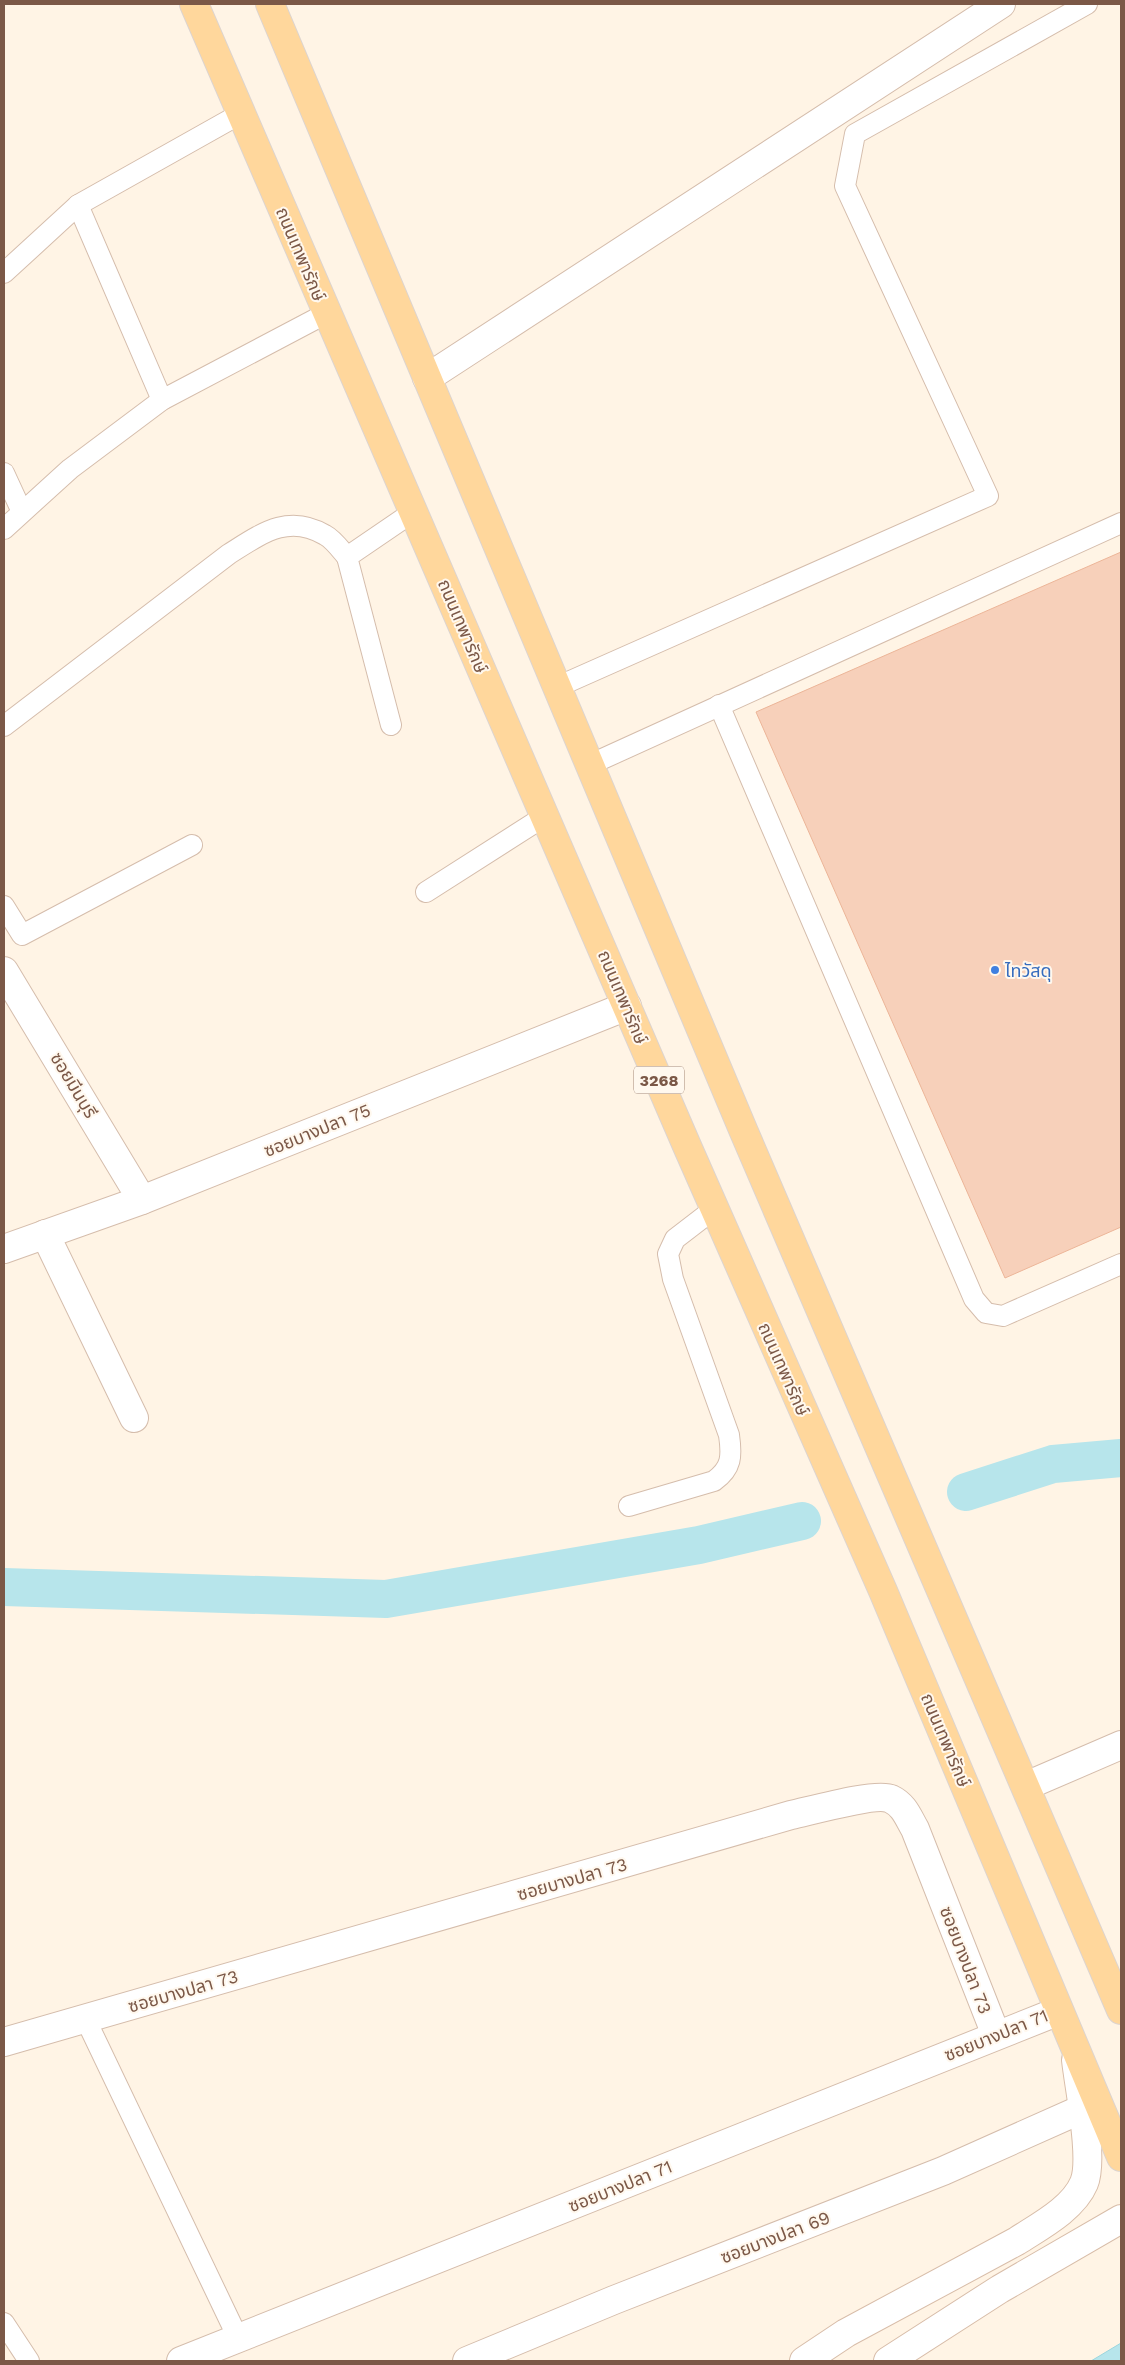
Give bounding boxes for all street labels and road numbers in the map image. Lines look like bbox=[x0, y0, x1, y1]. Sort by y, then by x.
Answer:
street label: ถนนเทพารักษ์ bbox=[272, 204, 330, 304]
street label: ถนนเทพารักษ์ bbox=[434, 576, 492, 676]
street label: ถนนเทพารักษ์ bbox=[594, 947, 652, 1047]
street label: ซอยมีนบุรี bbox=[45, 1048, 102, 1122]
road number: 3268 bbox=[634, 1066, 684, 1094]
street label: ซอยบางปลา 75 bbox=[261, 1099, 373, 1161]
street label: ถนนเทพารักษ์ bbox=[754, 1319, 814, 1419]
street label: ถนนเทพารักษ์ bbox=[917, 1690, 975, 1790]
street label: ซอยบางปลา 73 bbox=[515, 1853, 629, 1905]
street label: ซอยบางปลา 73 bbox=[936, 1903, 996, 2017]
street label: ซอยบางปลา 73 bbox=[126, 1965, 240, 2017]
street label: ซอยบางปลา 71 bbox=[941, 2005, 1051, 2065]
street label: ซอยบางปลา 71 bbox=[565, 2156, 675, 2216]
street label: ซอยบางปลา 69 bbox=[717, 2206, 833, 2268]

